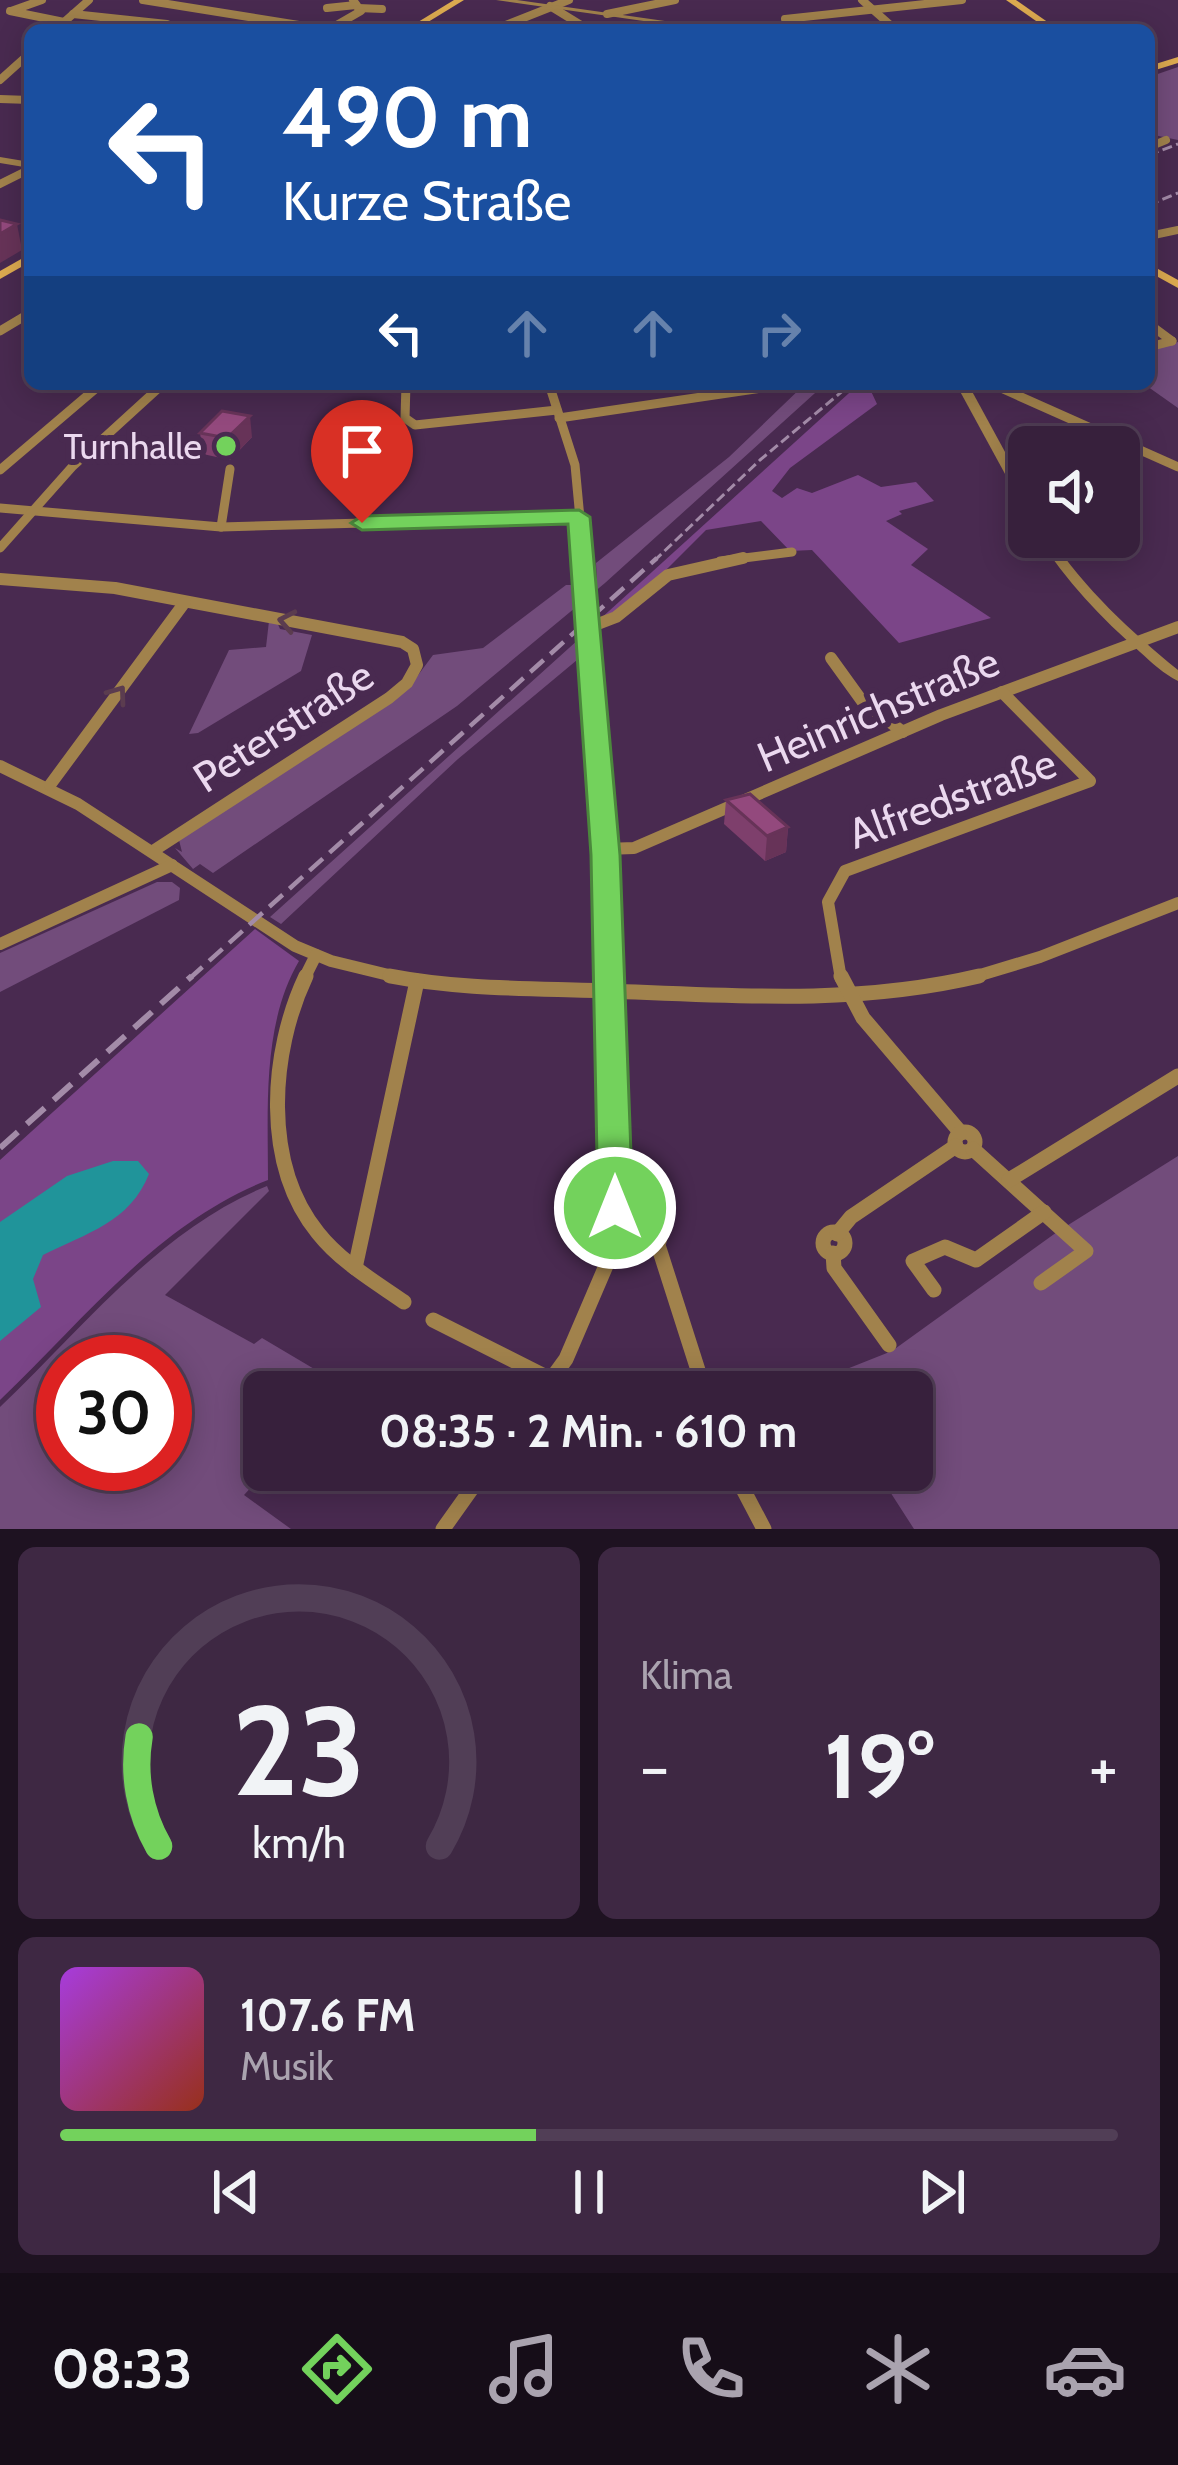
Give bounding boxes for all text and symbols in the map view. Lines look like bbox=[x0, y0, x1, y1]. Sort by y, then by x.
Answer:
text: 490 m bbox=[282, 66, 533, 168]
icon: left bbox=[84, 72, 240, 228]
text: Kurze Straße bbox=[282, 168, 571, 234]
icon: left bbox=[368, 300, 434, 366]
icon: ahead bbox=[494, 300, 560, 366]
icon: ahead bbox=[620, 300, 686, 366]
icon: right bbox=[746, 300, 812, 366]
pin bbox=[311, 400, 413, 523]
icon: arrive bbox=[329, 418, 395, 484]
place label: Turnhalle bbox=[64, 424, 202, 468]
map controls bbox=[1008, 426, 1140, 558]
button: sound bbox=[1008, 426, 1140, 558]
marker: Turnhalle bbox=[213, 433, 239, 459]
one-way arrow bbox=[277, 609, 297, 635]
street label: Heinrichstraße bbox=[749, 635, 1007, 783]
street label: Peterstraße bbox=[183, 649, 383, 803]
one-way arrow bbox=[104, 685, 126, 707]
street label: Alfredstraße bbox=[841, 736, 1063, 860]
position arrow bbox=[552, 1145, 678, 1271]
speed limit sign: 30 bbox=[36, 1335, 192, 1491]
text: 08:35 · 2 Min. · 610 m bbox=[379, 1404, 797, 1458]
text: Klima bbox=[640, 1651, 732, 1699]
text: 23 bbox=[232, 1675, 366, 1826]
text: 19° bbox=[824, 1711, 934, 1821]
text: − bbox=[640, 1726, 669, 1807]
text: + bbox=[1089, 1726, 1118, 1807]
text: km/h bbox=[252, 1817, 346, 1869]
text: 107.6 FM bbox=[240, 1988, 416, 2042]
text: Musik bbox=[240, 2042, 334, 2090]
icon: previous bbox=[203, 2159, 269, 2225]
icon: pause bbox=[556, 2159, 622, 2225]
icon: next bbox=[909, 2159, 975, 2225]
icon: directions bbox=[295, 2327, 379, 2411]
icon: music bbox=[482, 2327, 566, 2411]
icon: phone bbox=[669, 2327, 753, 2411]
icon: climate bbox=[856, 2327, 940, 2411]
icon: car bbox=[1043, 2327, 1127, 2411]
text: 08:33 bbox=[51, 2336, 192, 2402]

